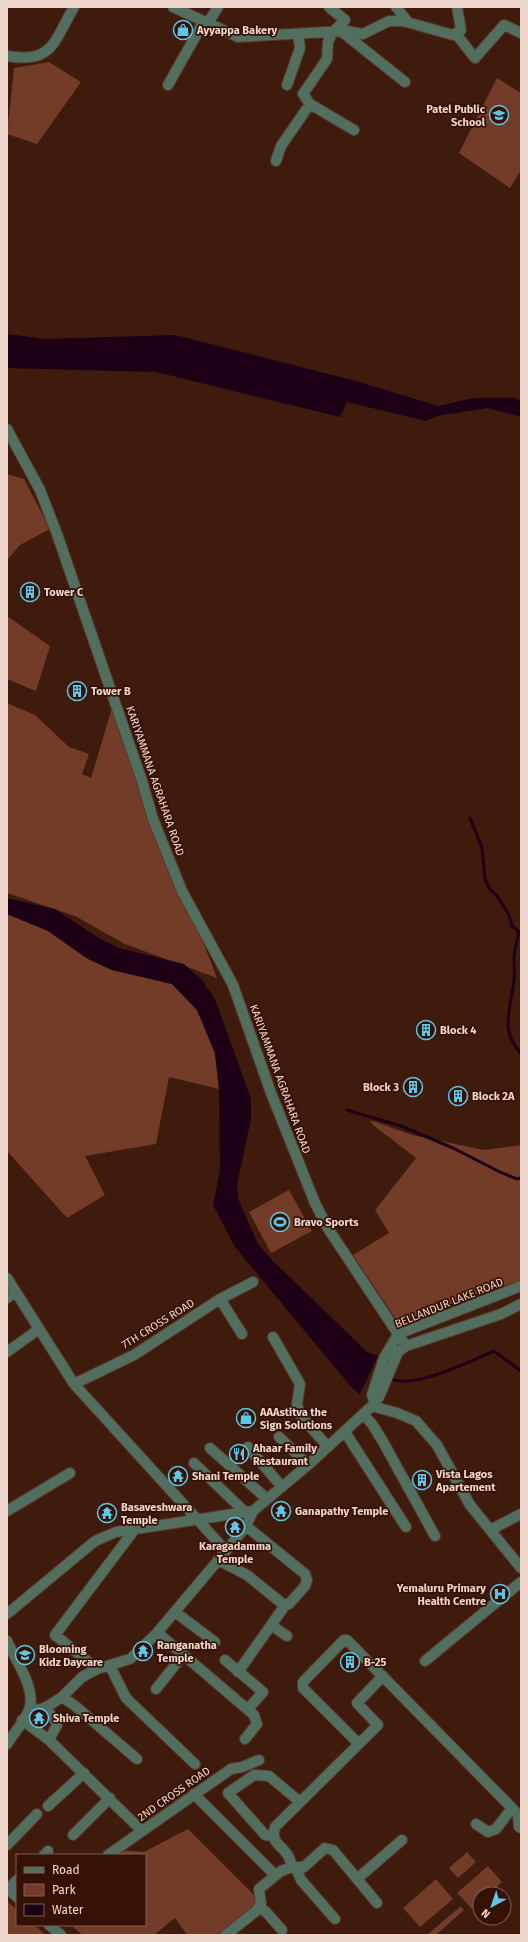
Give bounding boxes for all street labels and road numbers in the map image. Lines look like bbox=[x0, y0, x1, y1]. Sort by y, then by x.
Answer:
street label: KARIYAMMANA AGRAHARA ROAD bbox=[123, 704, 187, 858]
street label: KARIYAMMANA AGRAHARA ROAD bbox=[247, 1003, 313, 1155]
street label: BELLANDUR LAKE ROAD bbox=[393, 1275, 505, 1331]
street label: 7TH CROSS ROAD bbox=[119, 1296, 197, 1352]
street label: 2ND CROSS ROAD bbox=[135, 1764, 213, 1824]

